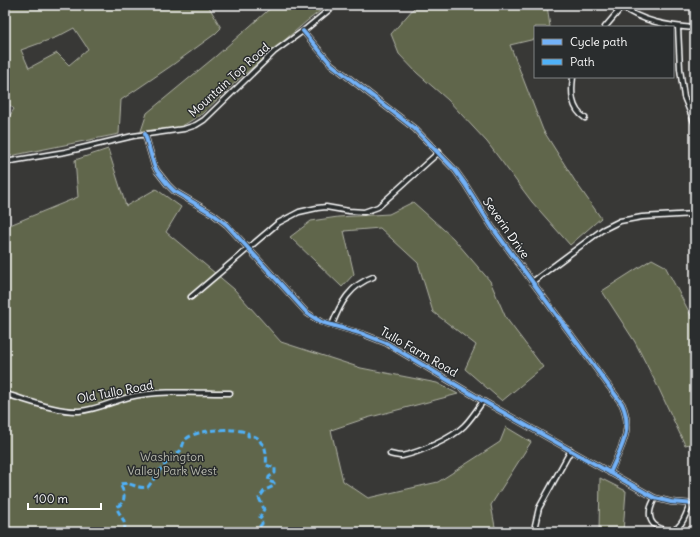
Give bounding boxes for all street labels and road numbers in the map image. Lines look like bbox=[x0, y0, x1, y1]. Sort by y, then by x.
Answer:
street label: Mountain Top Road bbox=[185, 39, 272, 120]
street label: Severin Drive bbox=[480, 194, 533, 261]
street label: Tullo Farm Road bbox=[378, 323, 461, 380]
street label: Old Tullo Road bbox=[75, 377, 154, 406]

